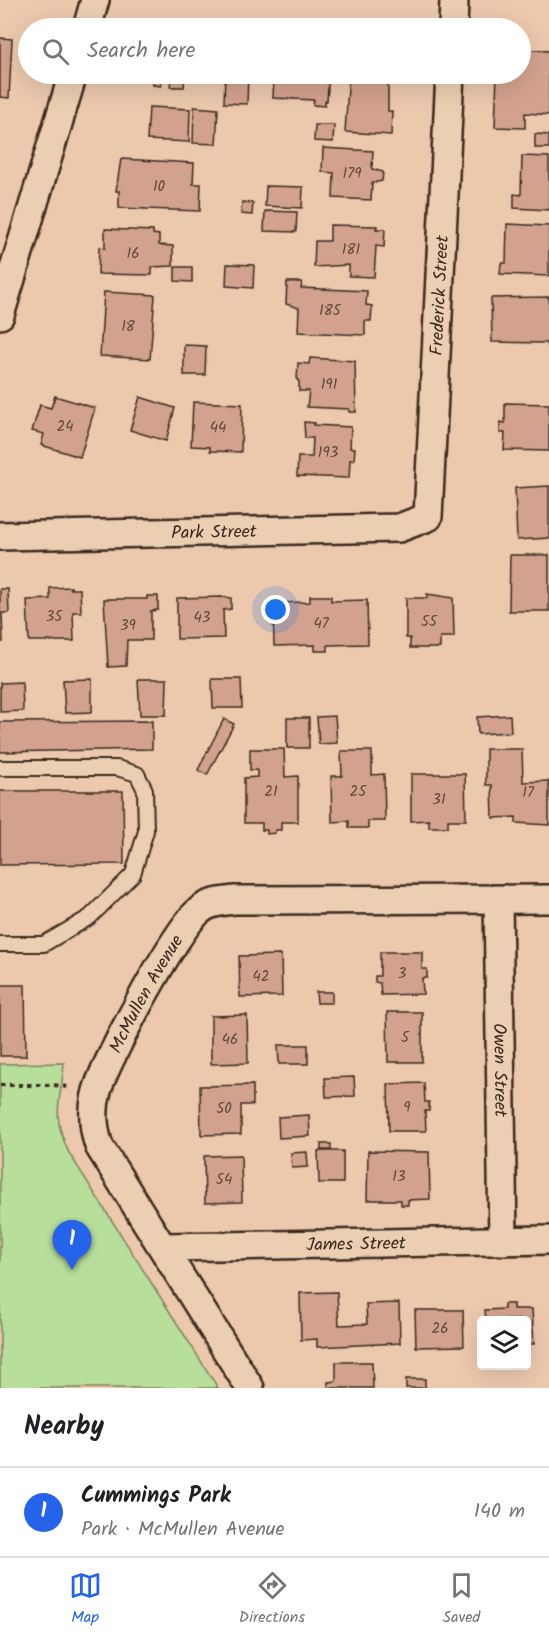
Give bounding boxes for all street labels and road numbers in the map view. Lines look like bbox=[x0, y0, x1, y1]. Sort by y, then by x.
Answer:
street label: Frederick Street bbox=[423, 234, 458, 356]
street label: Park Street bbox=[171, 518, 258, 549]
street label: McMullen Avenue bbox=[102, 929, 192, 1059]
street label: Owen Street bbox=[484, 1023, 514, 1118]
street label: James Street bbox=[306, 1230, 407, 1260]

